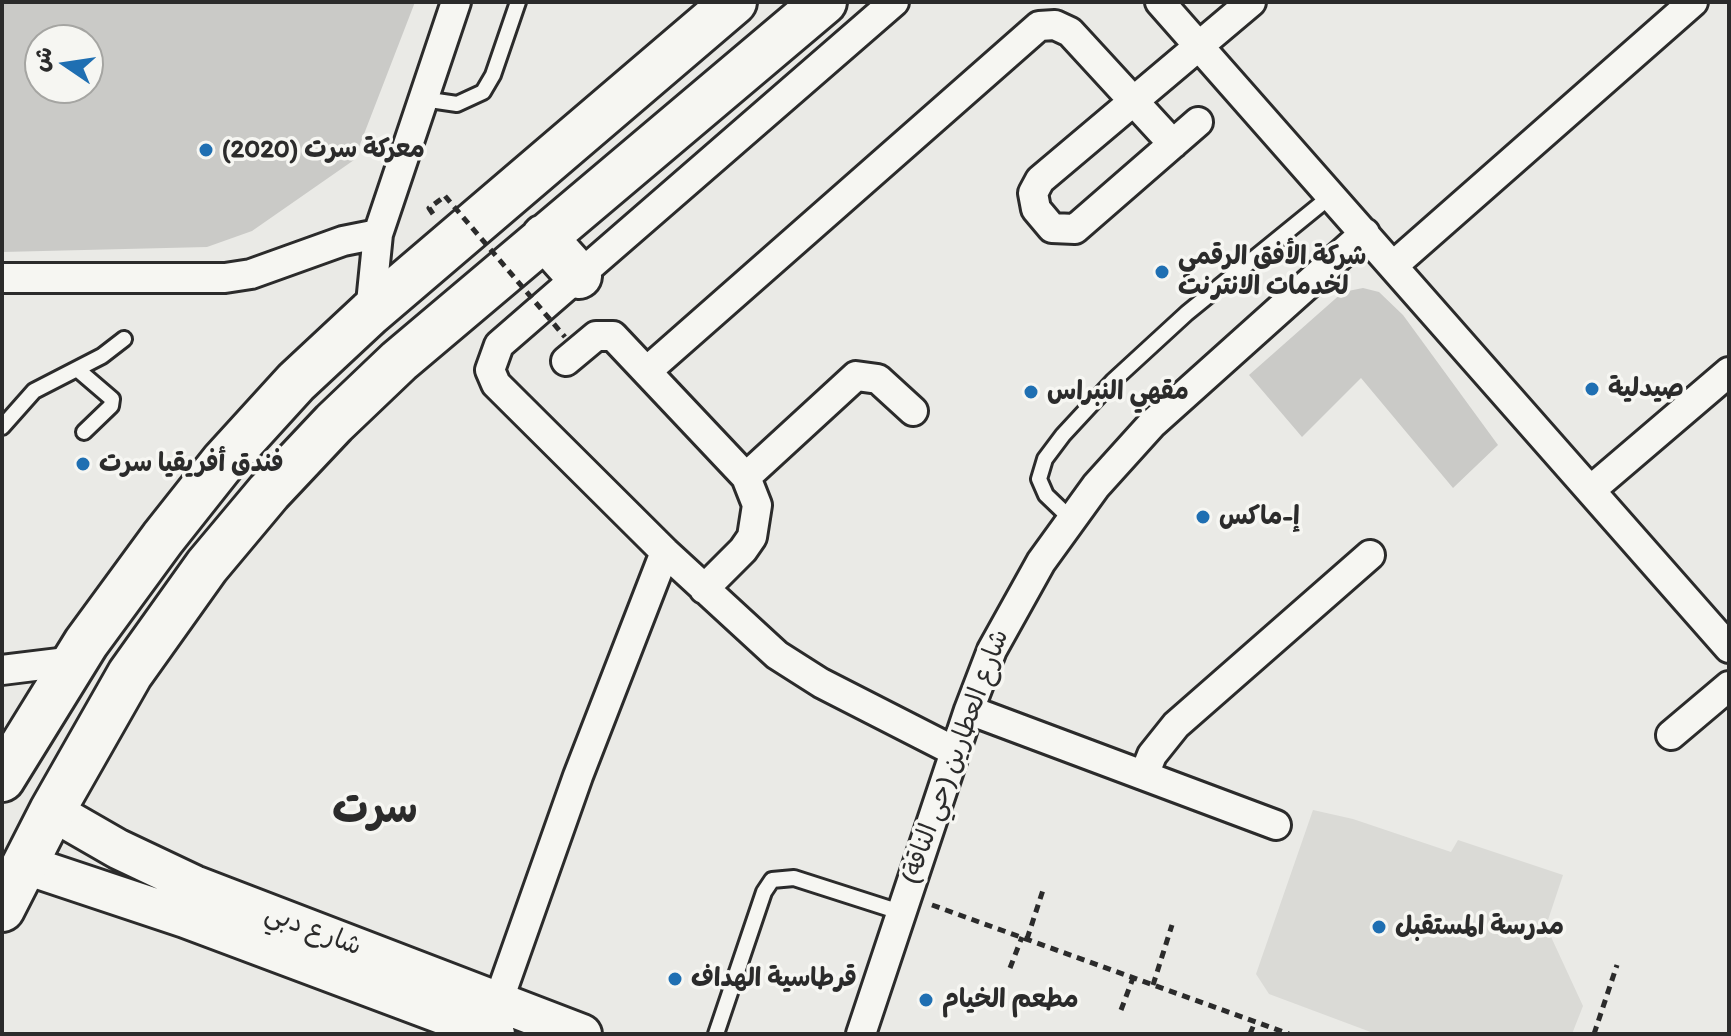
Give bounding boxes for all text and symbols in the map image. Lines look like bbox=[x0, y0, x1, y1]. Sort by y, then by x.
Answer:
north arrow bbox=[24, 24, 104, 104]
text: ش bbox=[26, 44, 58, 74]
place label: معركة سرت (2020) bbox=[222, 134, 425, 166]
marker: معركة سرت (2020) bbox=[197, 141, 215, 159]
place label: شركة الأفق الرقمي لخدمات الانترنت bbox=[1178, 241, 1366, 302]
marker: شركة الأفق الرقمي لخدمات الانترنت bbox=[1153, 263, 1171, 281]
place label: صيدلية bbox=[1608, 373, 1684, 405]
place label: مقهي النبراس bbox=[1047, 376, 1189, 408]
marker: صيدلية bbox=[1583, 380, 1601, 398]
marker: مقهي النبراس bbox=[1022, 383, 1040, 401]
place label: فندق أفريقيا سرت bbox=[99, 448, 284, 480]
marker: فندق أفريقيا سرت bbox=[74, 455, 92, 473]
place label: إ-ماكس bbox=[1219, 501, 1300, 533]
marker: إ-ماكس bbox=[1194, 508, 1212, 526]
street label: شارع العطارين (حي الناقة) bbox=[895, 626, 1017, 888]
district label: سرت bbox=[332, 786, 418, 836]
street label: شارع دبي bbox=[261, 898, 365, 964]
place label: مدرسة المستقبل bbox=[1395, 911, 1564, 943]
marker: مدرسة المستقبل bbox=[1370, 918, 1388, 936]
place label: قرطاسية الهداف bbox=[691, 963, 857, 995]
marker: قرطاسية الهداف bbox=[666, 970, 684, 988]
place label: مطعم الخيام bbox=[942, 984, 1079, 1016]
marker: مطعم الخيام bbox=[917, 991, 935, 1009]

